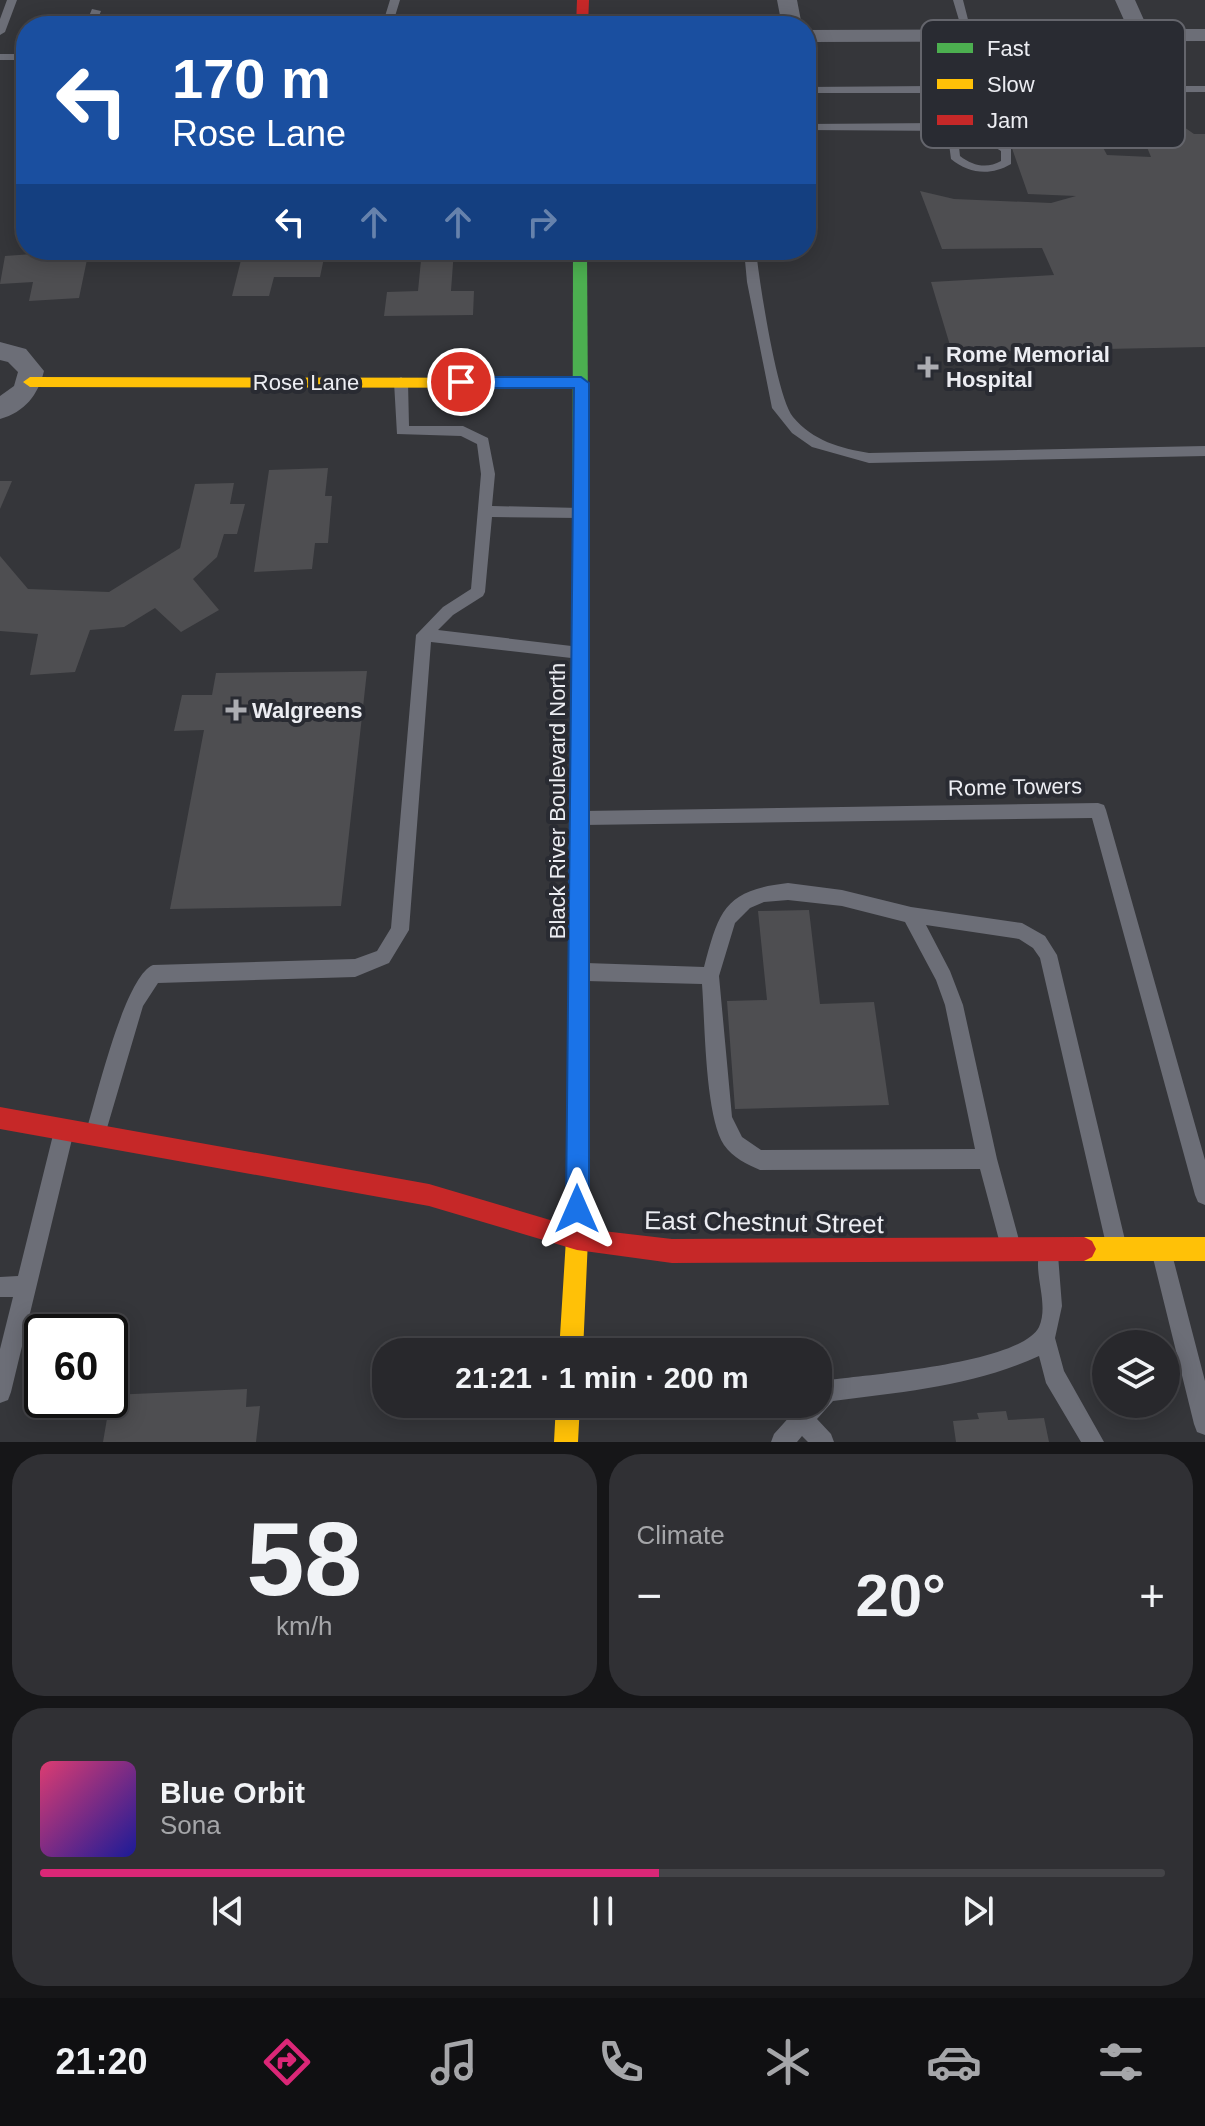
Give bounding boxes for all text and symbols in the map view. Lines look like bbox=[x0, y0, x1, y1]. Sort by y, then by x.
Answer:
legend bbox=[921, 20, 1185, 148]
text: Fast bbox=[987, 36, 1030, 61]
text: 170 m bbox=[172, 47, 331, 110]
icon: left bbox=[40, 48, 144, 152]
text: Slow bbox=[987, 72, 1035, 97]
text: Jam bbox=[987, 108, 1029, 133]
text: Rose Lane bbox=[172, 113, 346, 154]
icon: left bbox=[268, 200, 312, 244]
icon: ahead bbox=[352, 200, 396, 244]
icon: ahead bbox=[436, 200, 480, 244]
icon: right bbox=[520, 200, 564, 244]
place label: Rome Memorial Hospital bbox=[946, 342, 1110, 392]
pin bbox=[427, 348, 495, 416]
marker: Rome Memorial Hospital bbox=[917, 356, 939, 378]
icon: arrive bbox=[439, 360, 483, 404]
street label: Rose Lane bbox=[253, 370, 359, 395]
street label: Black River Boulevard North bbox=[545, 663, 570, 939]
place label: Walgreens bbox=[252, 698, 362, 723]
marker: Walgreens bbox=[227, 701, 245, 719]
street label: Rome Towers bbox=[948, 773, 1082, 801]
position arrow bbox=[535, 1167, 619, 1251]
street label: East Chestnut Street bbox=[644, 1205, 885, 1239]
speed limit sign: 60 bbox=[24, 1314, 128, 1418]
map controls bbox=[1092, 1330, 1180, 1418]
button: layers bbox=[1092, 1330, 1180, 1418]
text: 21:21 · 1 min · 200 m bbox=[455, 1361, 749, 1394]
text: 58 bbox=[246, 1501, 362, 1617]
text: Climate bbox=[637, 1520, 725, 1550]
text: 20° bbox=[855, 1562, 946, 1629]
text: − bbox=[637, 1571, 662, 1620]
text: + bbox=[1139, 1571, 1165, 1620]
text: km/h bbox=[276, 1611, 332, 1641]
text: Blue Orbit bbox=[160, 1776, 305, 1809]
text: Sona bbox=[160, 1810, 221, 1840]
icon: previous bbox=[206, 1889, 250, 1933]
icon: pause bbox=[581, 1889, 625, 1933]
icon: next bbox=[956, 1889, 1000, 1933]
icon: directions bbox=[259, 2034, 315, 2090]
icon: music bbox=[426, 2034, 482, 2090]
icon: phone bbox=[593, 2034, 649, 2090]
icon: climate bbox=[760, 2034, 816, 2090]
icon: car bbox=[926, 2034, 982, 2090]
icon: filters bbox=[1093, 2034, 1149, 2090]
text: 21:20 bbox=[55, 2041, 148, 2082]

